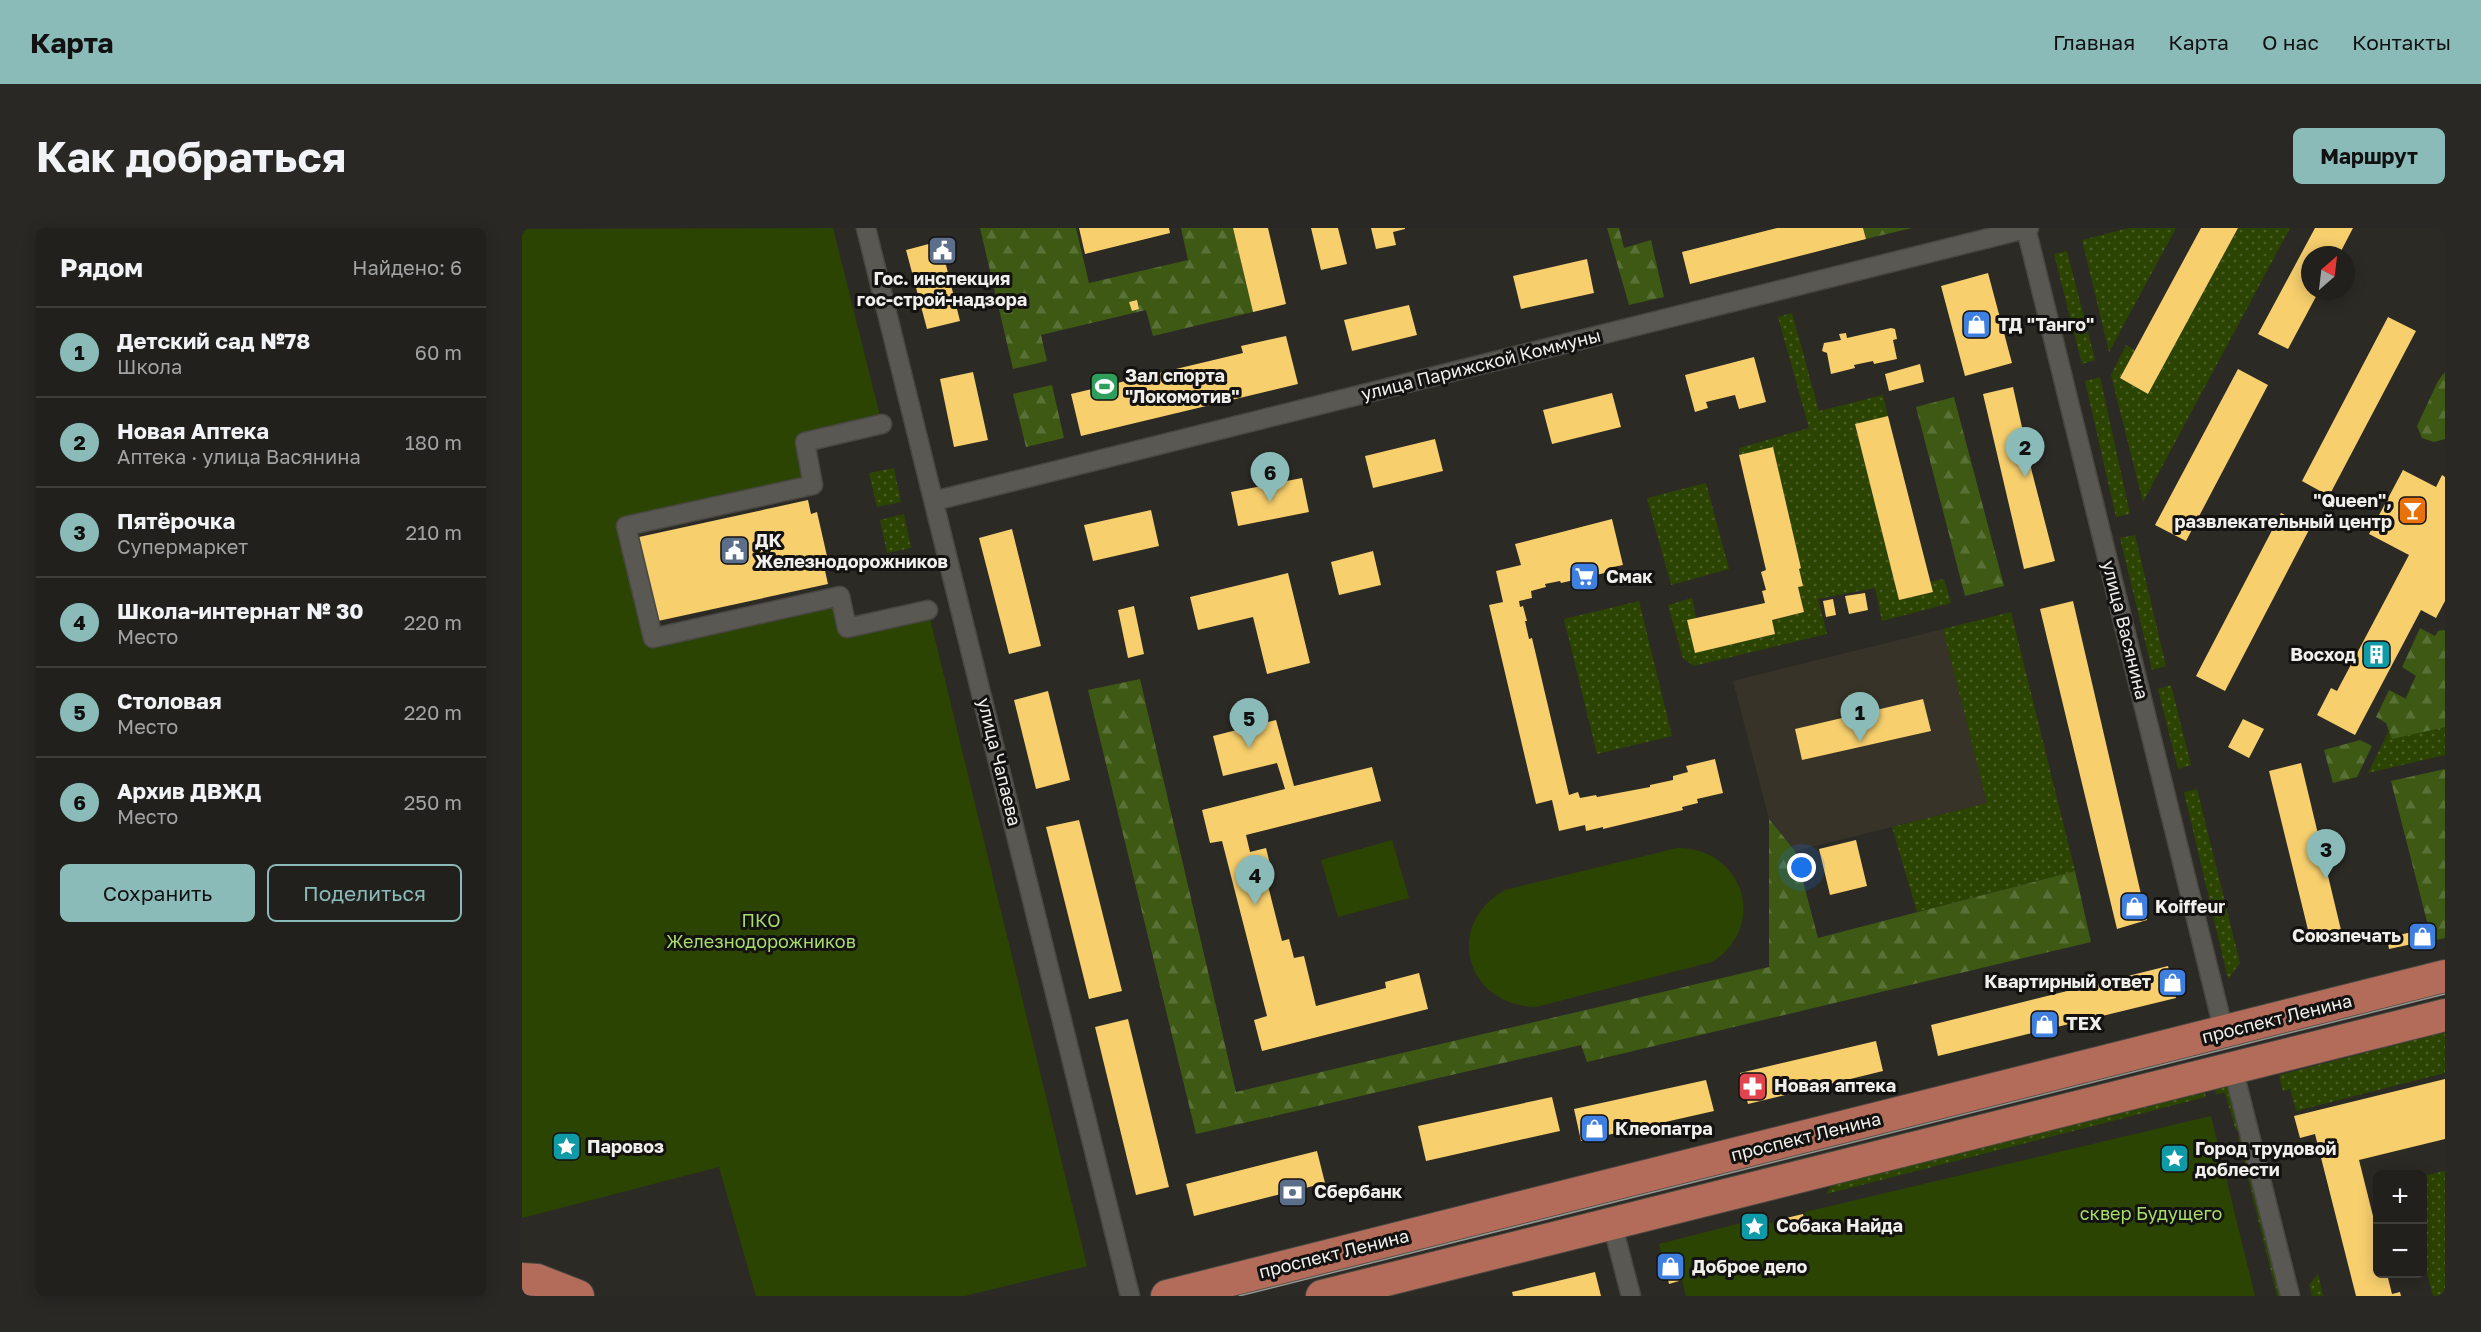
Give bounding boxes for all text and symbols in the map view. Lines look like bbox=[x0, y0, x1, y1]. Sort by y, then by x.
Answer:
text: Карта bbox=[30, 26, 114, 59]
text: Главная bbox=[2053, 29, 2135, 55]
text: Карта bbox=[2168, 29, 2229, 55]
text: О нас bbox=[2262, 29, 2319, 55]
text: Контакты bbox=[2352, 29, 2451, 55]
button: Маршрут bbox=[2293, 128, 2445, 184]
text: Как добраться bbox=[36, 131, 346, 181]
public building icon: Гос. инспекция гос-строй-надзора bbox=[926, 234, 958, 266]
north arrow bbox=[2301, 246, 2355, 300]
text: Рядом bbox=[60, 252, 143, 283]
text: Найдено: 6 bbox=[352, 255, 462, 279]
place label: Гос. инспекция гос-строй-надзора bbox=[857, 267, 1027, 310]
shop icon: ТД "Танго" bbox=[1961, 309, 1993, 341]
place label: ТД "Танго" bbox=[1998, 313, 2094, 335]
street label: улица Парижской Коммуны bbox=[1359, 324, 1603, 404]
text: Детский сад №78 bbox=[117, 327, 310, 354]
text: 1 bbox=[74, 340, 85, 364]
text: 60 m bbox=[415, 340, 462, 364]
text: Школа bbox=[117, 354, 182, 378]
place label: Зал спорта "Локомотив" bbox=[1125, 364, 1239, 407]
sports icon: Зал спорта "Локомотив" bbox=[1088, 370, 1120, 402]
text: Новая Аптека bbox=[117, 417, 269, 444]
pin: 2 bbox=[2006, 428, 2044, 477]
text: 2 bbox=[73, 430, 86, 454]
text: 180 m bbox=[405, 430, 462, 454]
text: Аптека · улица Васянина bbox=[117, 444, 361, 468]
pin: 6 bbox=[1250, 452, 1290, 502]
place label: "Queen", развлекательный центр bbox=[2174, 489, 2392, 532]
bar icon: "Queen", развлекательный центр bbox=[2397, 495, 2429, 527]
text: Пятёрочка bbox=[117, 507, 235, 534]
text: 3 bbox=[73, 520, 86, 544]
text: 210 m bbox=[406, 520, 462, 544]
place label: ДК Железнодорожников bbox=[755, 529, 948, 572]
text: Супермаркет bbox=[117, 534, 248, 558]
public building icon: ДК Железнодорожников bbox=[718, 535, 750, 567]
street label: улица Васянина bbox=[2098, 558, 2154, 702]
supermarket icon: Смак bbox=[1569, 561, 1601, 593]
place label: Смак bbox=[1606, 565, 1653, 587]
text: Школа-интернат № 30 bbox=[117, 597, 364, 624]
text: 4 bbox=[73, 610, 86, 634]
text: 220 m bbox=[404, 610, 462, 634]
text: Место bbox=[117, 624, 178, 648]
building icon: Восход bbox=[2361, 639, 2393, 671]
place label: Восход bbox=[2290, 643, 2356, 665]
text: Столовая bbox=[117, 687, 222, 714]
pin: 1 bbox=[1840, 692, 1880, 742]
street label: улица Чапаева bbox=[973, 695, 1027, 828]
pin: 5 bbox=[1230, 698, 1268, 748]
text: 5 bbox=[73, 700, 86, 724]
text: 220 m bbox=[404, 700, 462, 724]
text: Место bbox=[117, 714, 178, 738]
text: Архив ДВЖД bbox=[117, 777, 261, 804]
text: 6 bbox=[73, 790, 86, 814]
text: 250 m bbox=[404, 790, 462, 814]
text: Место bbox=[117, 804, 178, 828]
pin: 3 bbox=[2306, 830, 2346, 879]
your location bbox=[1787, 853, 1816, 882]
pin: 4 bbox=[1236, 856, 1274, 905]
button: Сохранить bbox=[60, 864, 255, 922]
button: Поделиться bbox=[267, 864, 462, 922]
shop icon: Koiffeur bbox=[2118, 891, 2150, 923]
place label: Koiffeur bbox=[2155, 895, 2225, 917]
park label: ПКО Железнодорожников bbox=[666, 909, 856, 952]
shop icon: Союзпечать bbox=[2406, 920, 2438, 952]
place label: Союзпечать bbox=[2292, 924, 2401, 946]
shop icon: Квартирный ответ bbox=[2156, 966, 2188, 998]
place label: Квартирный ответ bbox=[1984, 970, 2151, 992]
street label: проспект Ленина bbox=[2199, 989, 2354, 1047]
shop icon: TEX bbox=[2029, 1008, 2061, 1040]
place label: TEX bbox=[2066, 1012, 2102, 1034]
pharmacy icon: Новая аптека bbox=[1737, 1070, 1769, 1102]
place label: Новая аптека bbox=[1774, 1074, 1896, 1096]
street label: проспект Ленина bbox=[1728, 1107, 1883, 1165]
shop icon: Клеопатра bbox=[1578, 1113, 1610, 1145]
place label: Клеопатра bbox=[1615, 1117, 1713, 1139]
place icon: Паровоз bbox=[550, 1131, 582, 1163]
place label: Паровоз bbox=[587, 1135, 664, 1157]
place label: Город трудовой доблести bbox=[2195, 1137, 2337, 1180]
place icon: Город трудовой доблести bbox=[2158, 1143, 2190, 1175]
map controls bbox=[2373, 1170, 2427, 1278]
button: + bbox=[2373, 1170, 2427, 1224]
bank icon: Сбербанк bbox=[1277, 1176, 1309, 1208]
place label: Сбербанк bbox=[1314, 1180, 1403, 1202]
park label: сквер Будущего bbox=[2080, 1202, 2222, 1224]
place icon: Собака Найда bbox=[1739, 1210, 1771, 1242]
place label: Собака Найда bbox=[1776, 1214, 1903, 1236]
street label: проспект Ленина bbox=[1256, 1224, 1411, 1282]
button: − bbox=[2373, 1224, 2427, 1278]
shop icon: Доброе дело bbox=[1655, 1251, 1687, 1283]
place label: Доброе дело bbox=[1692, 1255, 1808, 1277]

